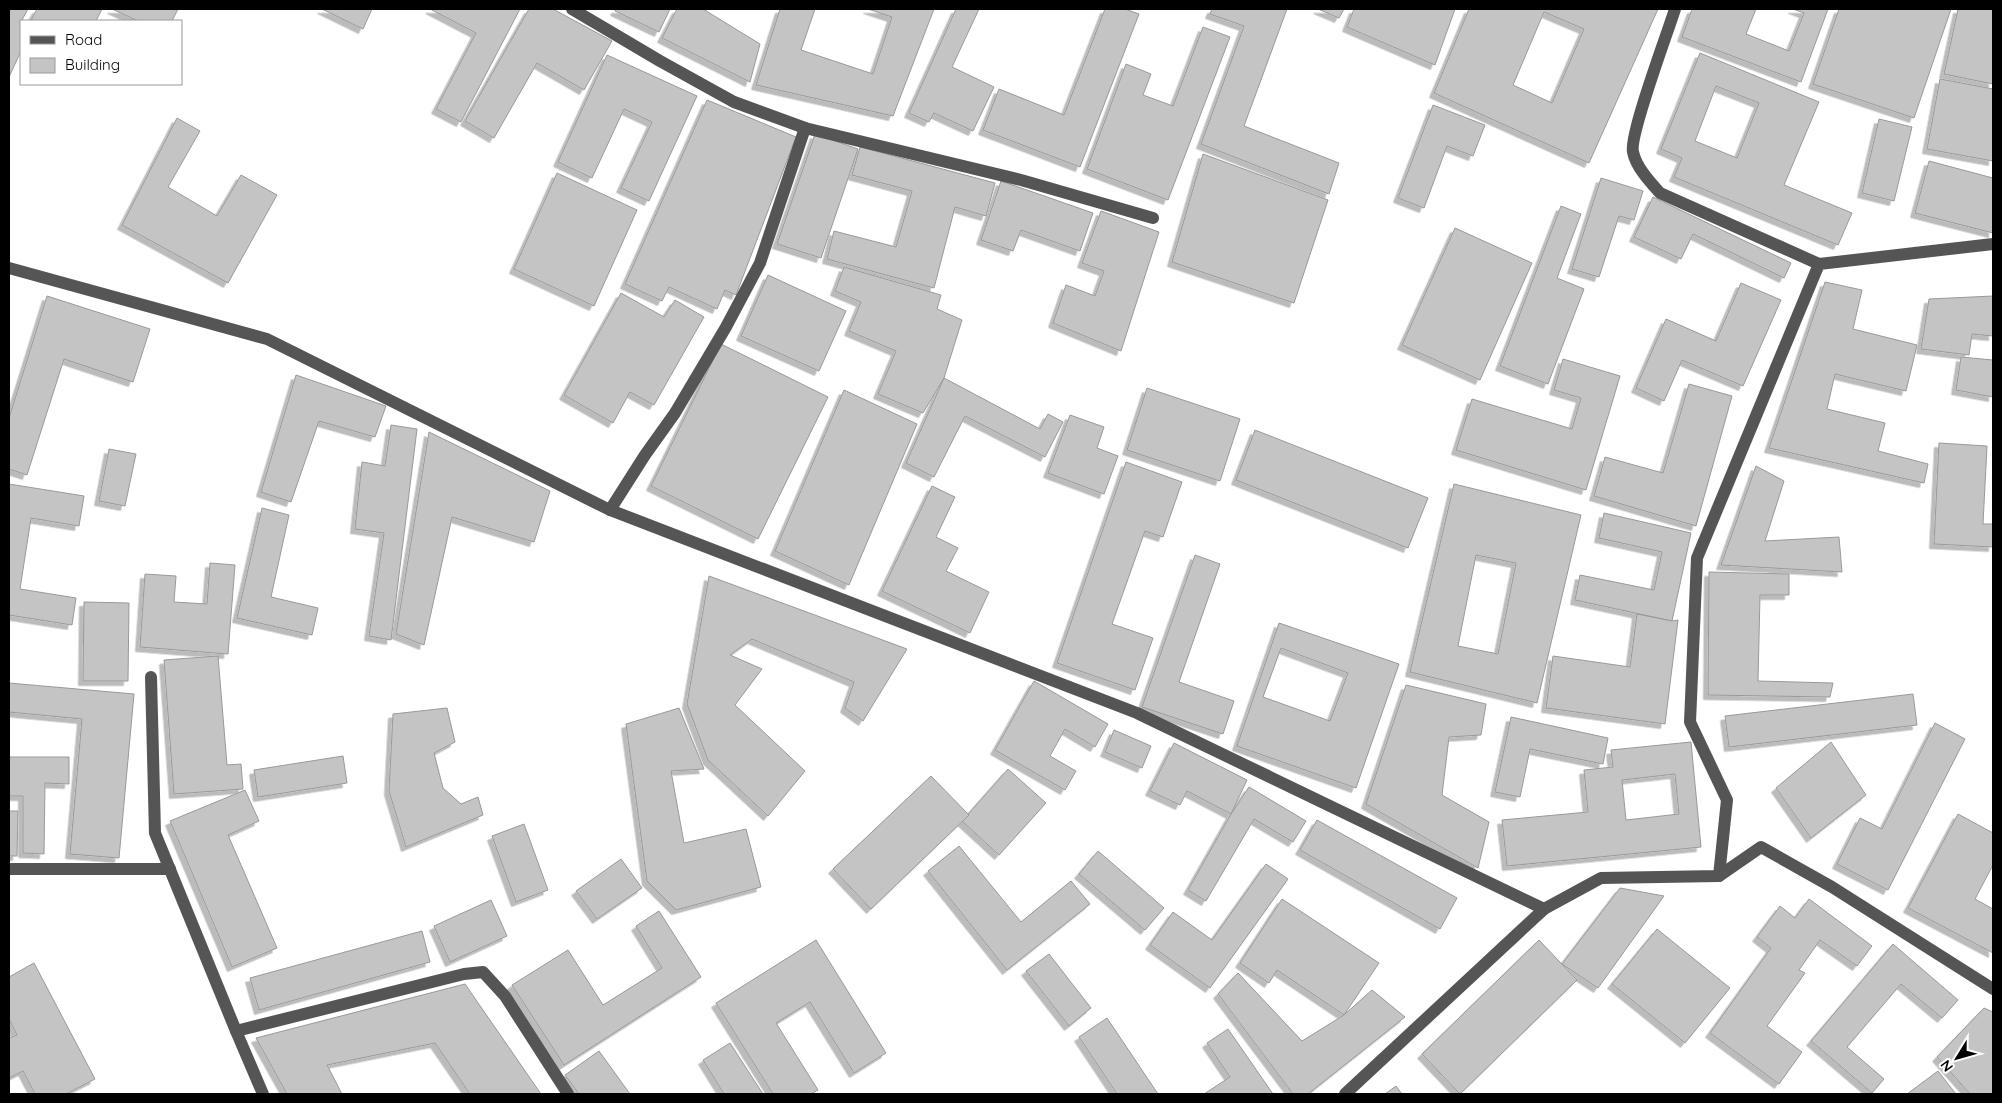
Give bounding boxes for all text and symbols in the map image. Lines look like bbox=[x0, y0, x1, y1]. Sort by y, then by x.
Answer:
legend bbox=[20, 20, 182, 85]
text: Road bbox=[65, 30, 102, 49]
text: Building bbox=[65, 55, 120, 74]
north arrow bbox=[1932, 1033, 1982, 1083]
text: N bbox=[1936, 1056, 1957, 1075]

